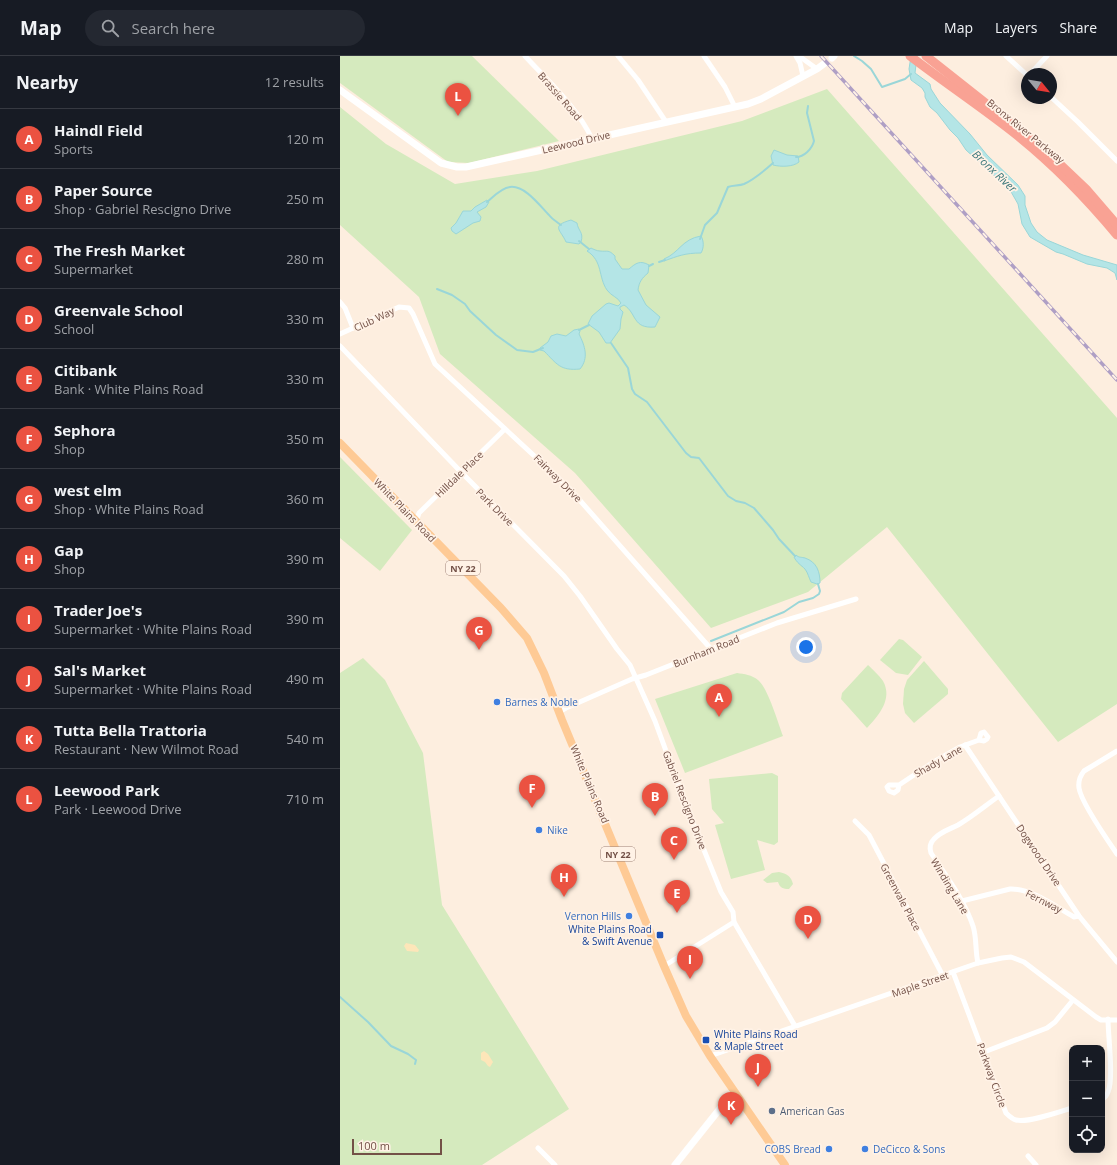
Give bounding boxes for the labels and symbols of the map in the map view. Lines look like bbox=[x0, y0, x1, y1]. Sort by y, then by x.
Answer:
north arrow bbox=[1021, 68, 1057, 104]
street label: Brassie Road bbox=[535, 69, 585, 123]
pin: L bbox=[445, 83, 471, 116]
street label: Bronx River Parkway bbox=[984, 95, 1068, 167]
street label: Leewood Drive bbox=[541, 127, 612, 157]
water label: Bronx River bbox=[970, 147, 1021, 196]
street label: Club Way bbox=[351, 303, 398, 335]
street label: Hilldale Place bbox=[432, 447, 486, 501]
street label: Fairway Drive bbox=[531, 451, 585, 505]
street label: White Plains Road bbox=[371, 475, 439, 545]
street label: Park Drive bbox=[473, 485, 517, 529]
road number: NY 22 bbox=[446, 561, 480, 575]
pin: G bbox=[466, 617, 492, 650]
street label: Burnham Road bbox=[671, 631, 741, 671]
your location bbox=[796, 637, 816, 657]
pin: A bbox=[706, 684, 732, 717]
place label: Barnes & Noble bbox=[505, 695, 578, 709]
marker: Barnes & Noble bbox=[492, 697, 502, 707]
street label: Shady Lane bbox=[911, 741, 965, 780]
street label: White Plains Road bbox=[567, 743, 613, 825]
street label: Gabriel Rescigno Drive bbox=[660, 749, 710, 852]
pin: F bbox=[519, 775, 545, 808]
pin: B bbox=[642, 783, 668, 816]
street label: Dogwood Drive bbox=[1013, 821, 1065, 889]
place label: Nike bbox=[547, 823, 568, 837]
marker: Nike bbox=[534, 825, 544, 835]
pin: C bbox=[661, 827, 687, 860]
road number: NY 22 bbox=[601, 847, 635, 861]
street label: Winding Lane bbox=[928, 855, 972, 917]
street label: Greenvale Place bbox=[877, 861, 925, 934]
pin: H bbox=[551, 864, 577, 897]
pin: E bbox=[664, 880, 690, 913]
street label: Fernway bbox=[1023, 886, 1066, 917]
pin: D bbox=[795, 906, 821, 939]
place label: Vernon Hills bbox=[565, 909, 621, 923]
marker: Vernon Hills bbox=[624, 911, 634, 921]
place label: White Plains Road & Swift Avenue bbox=[568, 922, 652, 948]
marker: White Plains Road & Swift Avenue bbox=[655, 930, 665, 940]
pin: I bbox=[677, 946, 703, 979]
street label: Maple Street bbox=[890, 968, 951, 1000]
place label: White Plains Road & Maple Street bbox=[714, 1027, 798, 1053]
marker: White Plains Road & Maple Street bbox=[701, 1035, 711, 1045]
street label: Parkway Circle bbox=[974, 1041, 1010, 1110]
pin: J bbox=[745, 1054, 771, 1087]
pin: K bbox=[718, 1092, 744, 1125]
place label: American Gas bbox=[780, 1104, 845, 1118]
marker: American Gas bbox=[767, 1106, 777, 1116]
scale bar bbox=[352, 1137, 442, 1156]
place label: COBS Bread bbox=[765, 1142, 821, 1156]
place label: DeCicco & Sons bbox=[873, 1142, 945, 1156]
marker: COBS Bread bbox=[824, 1144, 834, 1154]
marker: DeCicco & Sons bbox=[860, 1144, 870, 1154]

